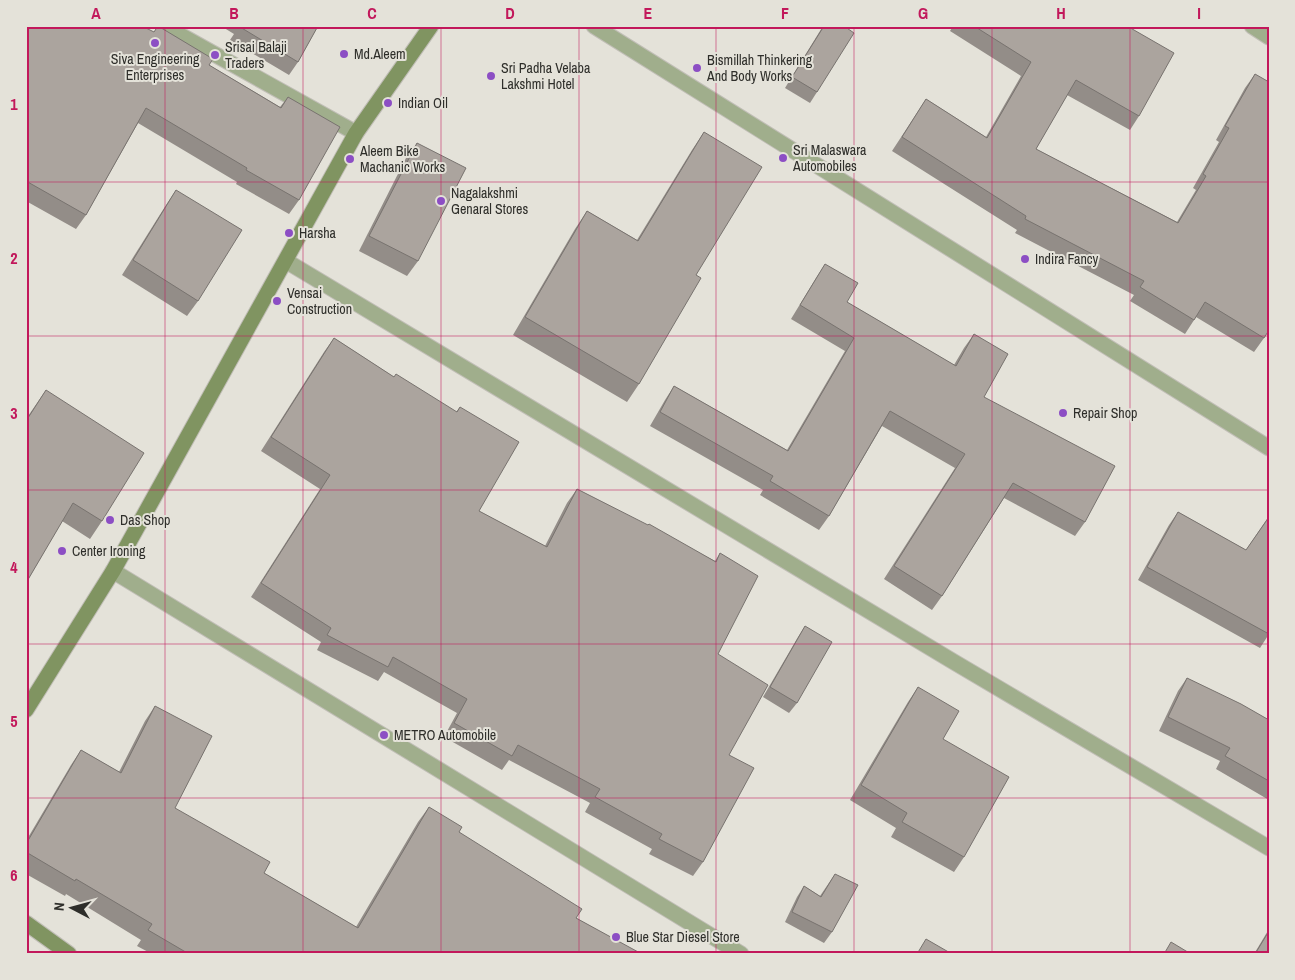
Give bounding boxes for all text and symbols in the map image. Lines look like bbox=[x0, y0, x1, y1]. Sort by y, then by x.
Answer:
text: A bbox=[91, 2, 101, 24]
text: B bbox=[229, 2, 239, 24]
text: C bbox=[367, 2, 377, 24]
text: D bbox=[505, 2, 515, 24]
text: E bbox=[644, 2, 653, 24]
text: F bbox=[781, 2, 789, 24]
text: G bbox=[918, 2, 928, 24]
text: H bbox=[1056, 2, 1066, 24]
text: I bbox=[1197, 2, 1201, 24]
marker: Siva Engineering Enterprises bbox=[149, 37, 161, 49]
place label: Srisai Balaji Traders bbox=[225, 38, 287, 72]
place label: Md.Aleem bbox=[354, 45, 406, 63]
marker: Md.Aleem bbox=[338, 48, 350, 60]
marker: Srisai Balaji Traders bbox=[209, 49, 221, 61]
place label: Siva Engineering Enterprises bbox=[111, 50, 200, 84]
place label: Bismillah Thinkering And Body Works bbox=[706, 51, 813, 85]
place label: Sri Padha Velaba Lakshmi Hotel bbox=[501, 59, 591, 93]
marker: Bismillah Thinkering And Body Works bbox=[691, 62, 703, 74]
marker: Sri Padha Velaba Lakshmi Hotel bbox=[485, 70, 497, 82]
text: 1 bbox=[10, 93, 18, 115]
place label: Indian Oil bbox=[398, 94, 448, 112]
marker: Indian Oil bbox=[382, 97, 394, 109]
place label: Sri Malaswara Automobiles bbox=[792, 141, 867, 175]
place label: Aleem Bike Machanic Works bbox=[359, 142, 446, 176]
marker: Sri Malaswara Automobiles bbox=[777, 152, 789, 164]
marker: Aleem Bike Machanic Works bbox=[344, 153, 356, 165]
place label: Nagalakshmi Genaral Stores bbox=[451, 184, 528, 218]
marker: Nagalakshmi Genaral Stores bbox=[435, 195, 447, 207]
place label: Harsha bbox=[299, 224, 337, 242]
marker: Harsha bbox=[283, 227, 295, 239]
text: 2 bbox=[10, 247, 18, 269]
place label: Indira Fancy bbox=[1035, 250, 1099, 268]
marker: Indira Fancy bbox=[1019, 253, 1031, 265]
place label: Vensai Construction bbox=[287, 284, 352, 318]
marker: Vensai Construction bbox=[271, 295, 283, 307]
text: 3 bbox=[10, 402, 18, 424]
place label: Repair Shop bbox=[1073, 404, 1137, 422]
marker: Repair Shop bbox=[1057, 407, 1069, 419]
place label: Das Shop bbox=[120, 511, 170, 529]
marker: Das Shop bbox=[104, 514, 116, 526]
place label: Center Ironing bbox=[72, 542, 146, 560]
marker: Center Ironing bbox=[56, 545, 68, 557]
text: 4 bbox=[10, 556, 18, 578]
text: 5 bbox=[10, 710, 18, 732]
place label: METRO Automobile bbox=[394, 726, 496, 744]
marker: METRO Automobile bbox=[378, 729, 390, 741]
text: 6 bbox=[10, 864, 18, 886]
north arrow bbox=[48, 882, 98, 932]
text: N bbox=[50, 902, 68, 912]
place label: Blue Star Diesel Store bbox=[626, 928, 740, 946]
marker: Blue Star Diesel Store bbox=[610, 931, 622, 943]

